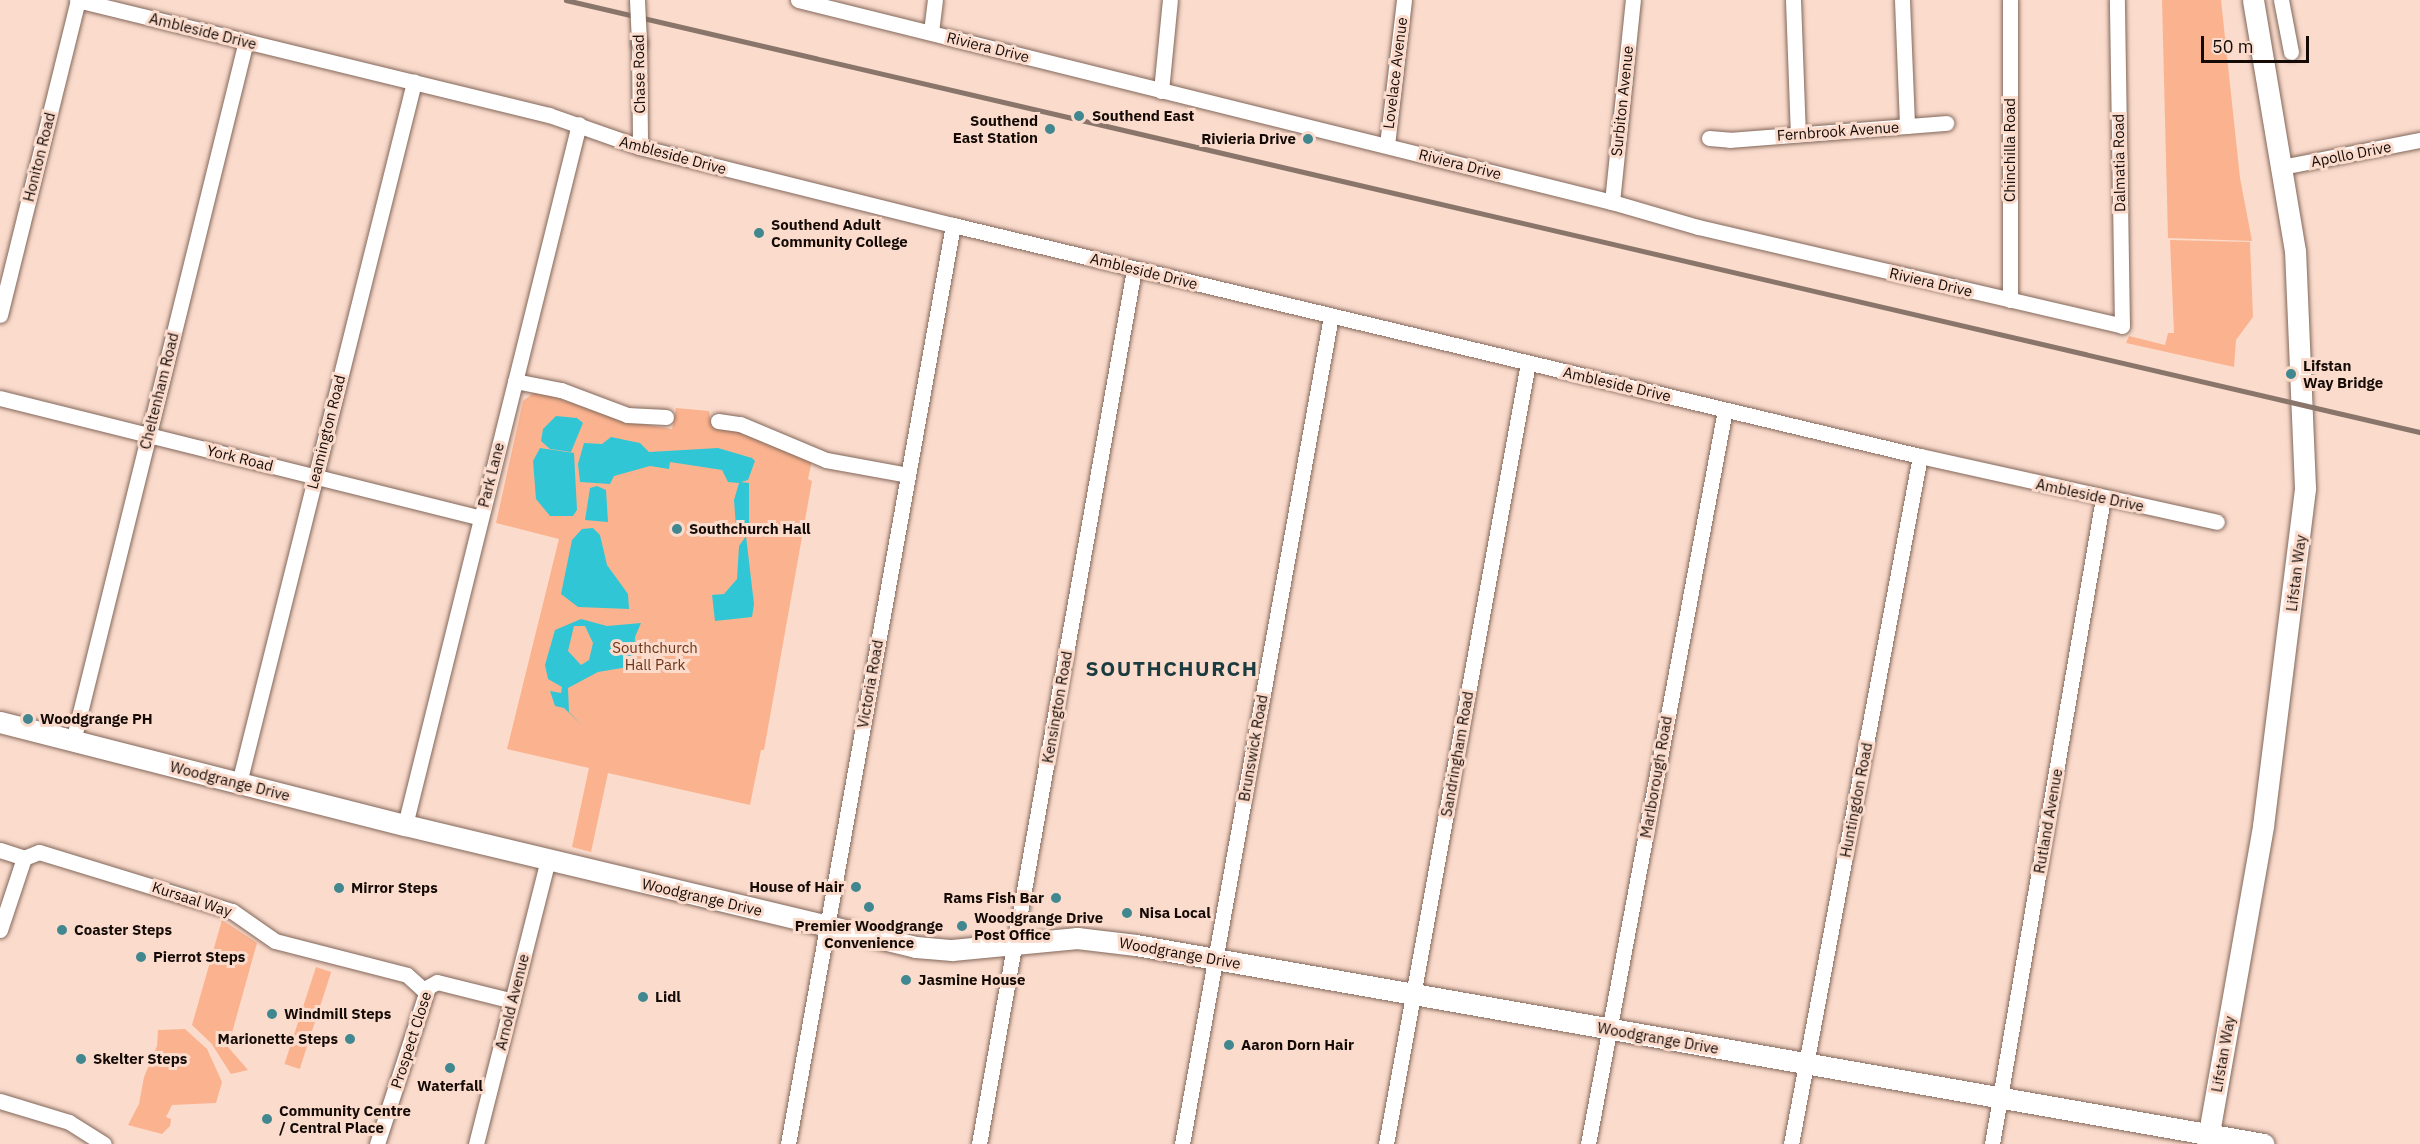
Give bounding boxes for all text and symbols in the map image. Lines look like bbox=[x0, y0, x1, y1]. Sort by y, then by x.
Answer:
street label: Ambleside Drive bbox=[147, 9, 259, 53]
street label: Lovelace Avenue bbox=[1379, 16, 1411, 130]
scale bar bbox=[2204, 24, 2312, 62]
street label: Riviera Drive bbox=[945, 28, 1031, 66]
street label: Chase Road bbox=[629, 34, 649, 114]
text: 50 m bbox=[2212, 35, 2254, 58]
street label: Surbiton Avenue bbox=[1607, 45, 1637, 157]
street label: Chinchilla Road bbox=[2001, 98, 2019, 202]
marker: Southend East bbox=[1070, 107, 1088, 125]
place label: Southend East bbox=[1092, 107, 1194, 125]
street label: Honiton Road bbox=[19, 110, 59, 204]
place label: Southend East Station bbox=[953, 111, 1038, 146]
street label: Dalmatia Road bbox=[2109, 114, 2129, 212]
street label: Fernbrook Avenue bbox=[1776, 118, 1900, 144]
marker: Southend East Station bbox=[1043, 122, 1057, 136]
place label: Rivieria Drive bbox=[1201, 130, 1296, 148]
street label: Ambleside Drive bbox=[618, 132, 728, 178]
marker: Rivieria Drive bbox=[1301, 132, 1315, 146]
street label: Apollo Drive bbox=[2309, 137, 2393, 171]
street label: Riviera Drive bbox=[1417, 145, 1503, 183]
place label: Southend Adult Community College bbox=[771, 215, 908, 250]
marker: Southend Adult Community College bbox=[752, 226, 766, 240]
street label: Ambleside Drive bbox=[1088, 249, 1200, 293]
street label: Riviera Drive bbox=[1888, 264, 1974, 300]
street label: Cheltenham Road bbox=[136, 331, 182, 451]
place label: Lifstan Way Bridge bbox=[2303, 356, 2383, 391]
street label: Ambleside Drive bbox=[1561, 363, 1673, 405]
marker: Lifstan Way Bridge bbox=[2284, 367, 2298, 381]
street label: Leamington Road bbox=[303, 373, 349, 491]
street label: York Road bbox=[205, 441, 275, 475]
street label: Park Lane bbox=[474, 441, 508, 509]
street label: Ambleside Drive bbox=[2034, 475, 2146, 515]
place label: Southchurch Hall bbox=[689, 520, 811, 538]
marker: Southchurch Hall bbox=[670, 522, 684, 536]
street label: Lifstan Way bbox=[2282, 534, 2310, 612]
park label: Southchurch Hall Park bbox=[612, 638, 698, 673]
street label: Victoria Road bbox=[853, 638, 887, 730]
street label: Kensington Road bbox=[1038, 650, 1076, 764]
district label: SOUTHCHURCH bbox=[1086, 655, 1258, 681]
street label: Sandringham Road bbox=[1437, 690, 1477, 818]
street label: Brunswick Road bbox=[1235, 693, 1271, 803]
place label: Woodgrange PH bbox=[40, 710, 153, 728]
marker: Woodgrange PH bbox=[21, 712, 35, 726]
street label: Marlborough Road bbox=[1636, 715, 1676, 839]
street label: Huntingdon Road bbox=[1836, 741, 1876, 859]
street label: Woodgrange Drive bbox=[168, 757, 292, 805]
street label: Rutland Avenue bbox=[2030, 767, 2066, 875]
street label: Woodgrange Drive bbox=[640, 874, 764, 920]
street label: Kursaal Way bbox=[150, 878, 234, 920]
place label: House of Hair bbox=[749, 878, 844, 896]
place label: Mirror Steps bbox=[351, 879, 438, 897]
marker: House of Hair bbox=[849, 880, 863, 894]
marker: Mirror Steps bbox=[332, 881, 346, 895]
place label: Rams Fish Bar bbox=[943, 889, 1044, 907]
marker: Rams Fish Bar bbox=[1049, 891, 1063, 905]
marker: Premier Woodgrange Convenience bbox=[862, 900, 876, 914]
place label: Nisa Local bbox=[1139, 904, 1211, 922]
marker: Nisa Local bbox=[1120, 906, 1134, 920]
place label: Woodgrange Drive Post Office bbox=[974, 908, 1103, 943]
place label: Premier Woodgrange Convenience bbox=[795, 916, 943, 951]
marker: Woodgrange Drive Post Office bbox=[955, 919, 969, 933]
place label: Coaster Steps bbox=[74, 921, 172, 939]
marker: Coaster Steps bbox=[55, 923, 69, 937]
street label: Woodgrange Drive bbox=[1118, 933, 1242, 973]
place label: Pierrot Steps bbox=[153, 948, 245, 966]
marker: Pierrot Steps bbox=[134, 950, 148, 964]
street label: Arnold Avenue bbox=[491, 952, 533, 1052]
place label: Jasmine House bbox=[918, 971, 1025, 989]
marker: Jasmine House bbox=[899, 973, 913, 987]
place label: Lidl bbox=[655, 988, 681, 1006]
street label: Prospect Close bbox=[387, 989, 435, 1091]
marker: Lidl bbox=[636, 990, 650, 1004]
place label: Windmill Steps bbox=[284, 1005, 391, 1023]
marker: Windmill Steps bbox=[265, 1007, 279, 1021]
street label: Lifstan Way bbox=[2207, 1014, 2239, 1094]
street label: Woodgrange Drive bbox=[1596, 1018, 1720, 1058]
place label: Marionette Steps bbox=[218, 1030, 338, 1048]
marker: Marionette Steps bbox=[343, 1032, 357, 1046]
place label: Aaron Dorn Hair bbox=[1241, 1036, 1354, 1054]
marker: Aaron Dorn Hair bbox=[1222, 1038, 1236, 1052]
place label: Skelter Steps bbox=[93, 1050, 187, 1068]
marker: Skelter Steps bbox=[74, 1052, 88, 1066]
marker: Waterfall bbox=[443, 1061, 457, 1075]
place label: Waterfall bbox=[417, 1077, 483, 1095]
place label: Community Centre / Central Place bbox=[279, 1101, 411, 1136]
marker: Community Centre / Central Place bbox=[260, 1112, 274, 1126]

